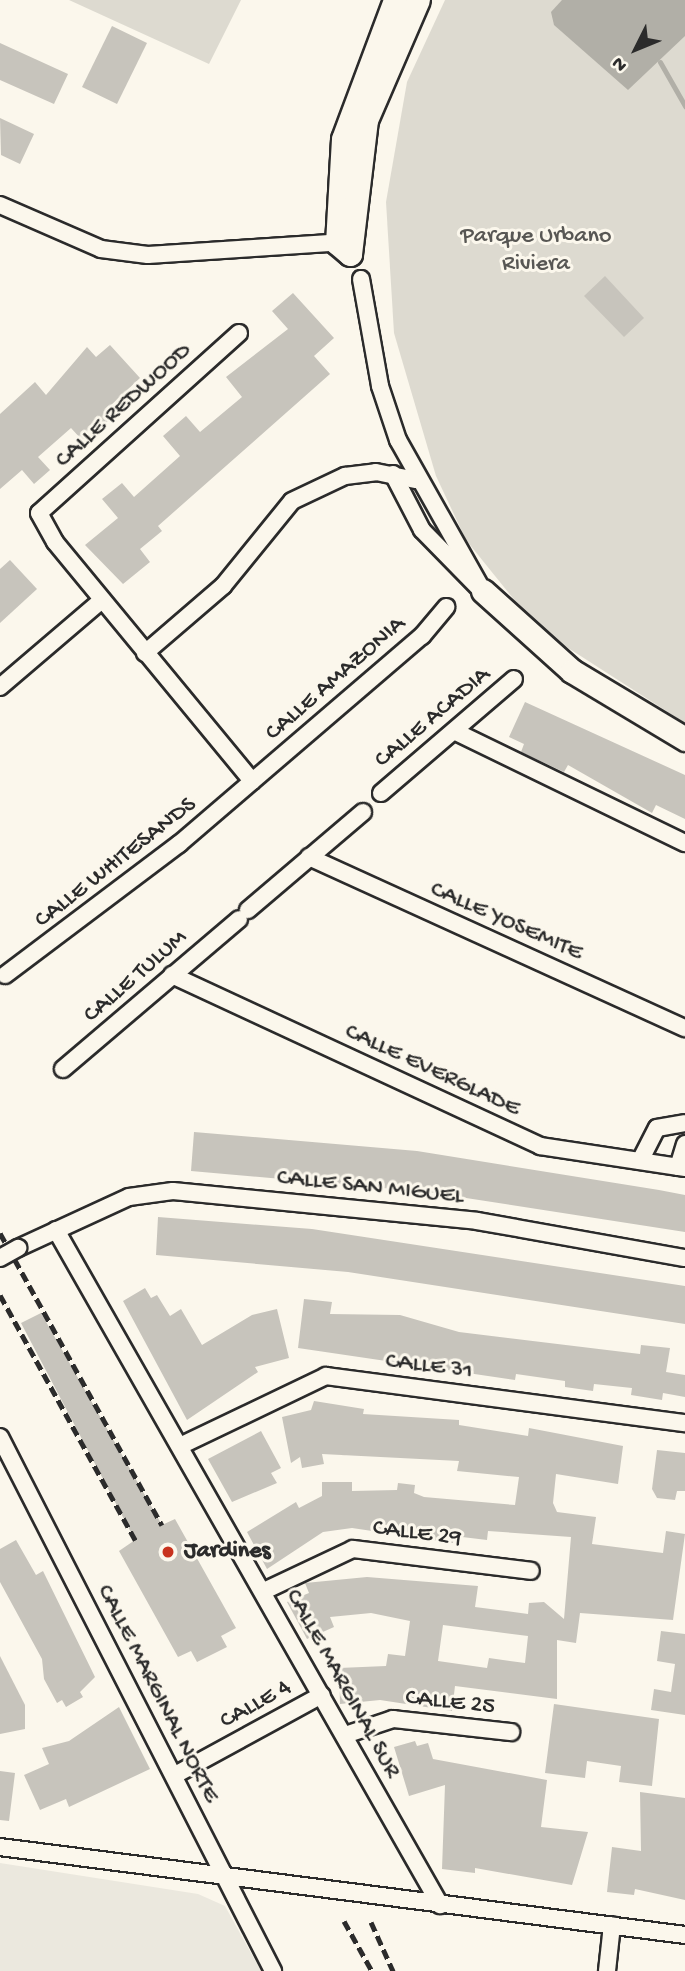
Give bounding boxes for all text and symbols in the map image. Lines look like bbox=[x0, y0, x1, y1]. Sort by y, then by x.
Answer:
north arrow bbox=[601, 14, 671, 84]
text: N bbox=[608, 51, 633, 76]
park label: Parque Urbano Riviera bbox=[461, 223, 611, 279]
street label: CALLE REDWOOD bbox=[50, 337, 198, 475]
street label: CALLE AMAZONIA bbox=[260, 610, 412, 748]
street label: CALLE ACADIA bbox=[369, 661, 497, 775]
street label: CALLE WHITESANDS bbox=[29, 791, 203, 935]
street label: CALLE YOSEMITE bbox=[425, 876, 587, 968]
street label: CALLE TULUM bbox=[78, 924, 194, 1030]
street label: CALLE EVERGLADE bbox=[340, 1018, 524, 1124]
street label: CALLE SAN MIGUEL bbox=[275, 1164, 465, 1212]
street label: CALLE 31 bbox=[384, 1347, 474, 1387]
street label: CALLE 29 bbox=[371, 1514, 463, 1554]
place label: Jardines bbox=[184, 1538, 270, 1566]
marker: Jardines bbox=[158, 1542, 178, 1562]
street label: CALLE MARGINAL NORTE bbox=[89, 1580, 225, 1808]
street label: CALLE MARGINAL SUR bbox=[278, 1585, 406, 1783]
street label: CALLE 4 bbox=[215, 1674, 297, 1736]
street label: CALLE 25 bbox=[404, 1684, 496, 1722]

